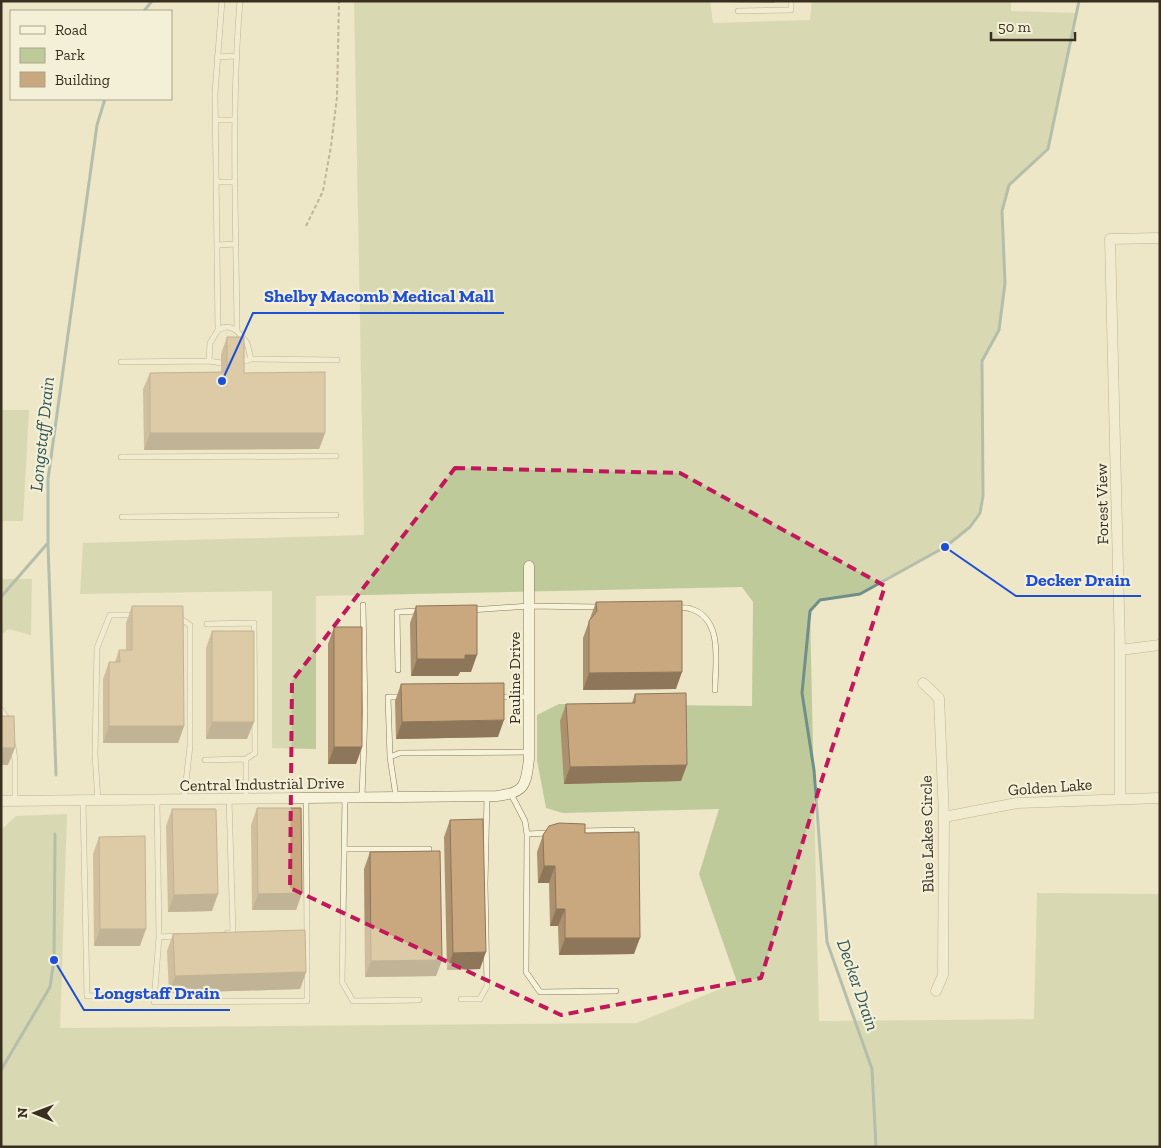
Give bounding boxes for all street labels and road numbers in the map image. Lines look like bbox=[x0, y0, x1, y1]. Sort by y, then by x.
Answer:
street label: Forest View bbox=[1092, 462, 1112, 545]
street label: Pauline Drive bbox=[505, 632, 524, 724]
street label: Central Industrial Drive bbox=[179, 773, 345, 795]
street label: Blue Lakes Circle bbox=[916, 775, 938, 893]
street label: Golden Lake bbox=[1007, 775, 1093, 799]

